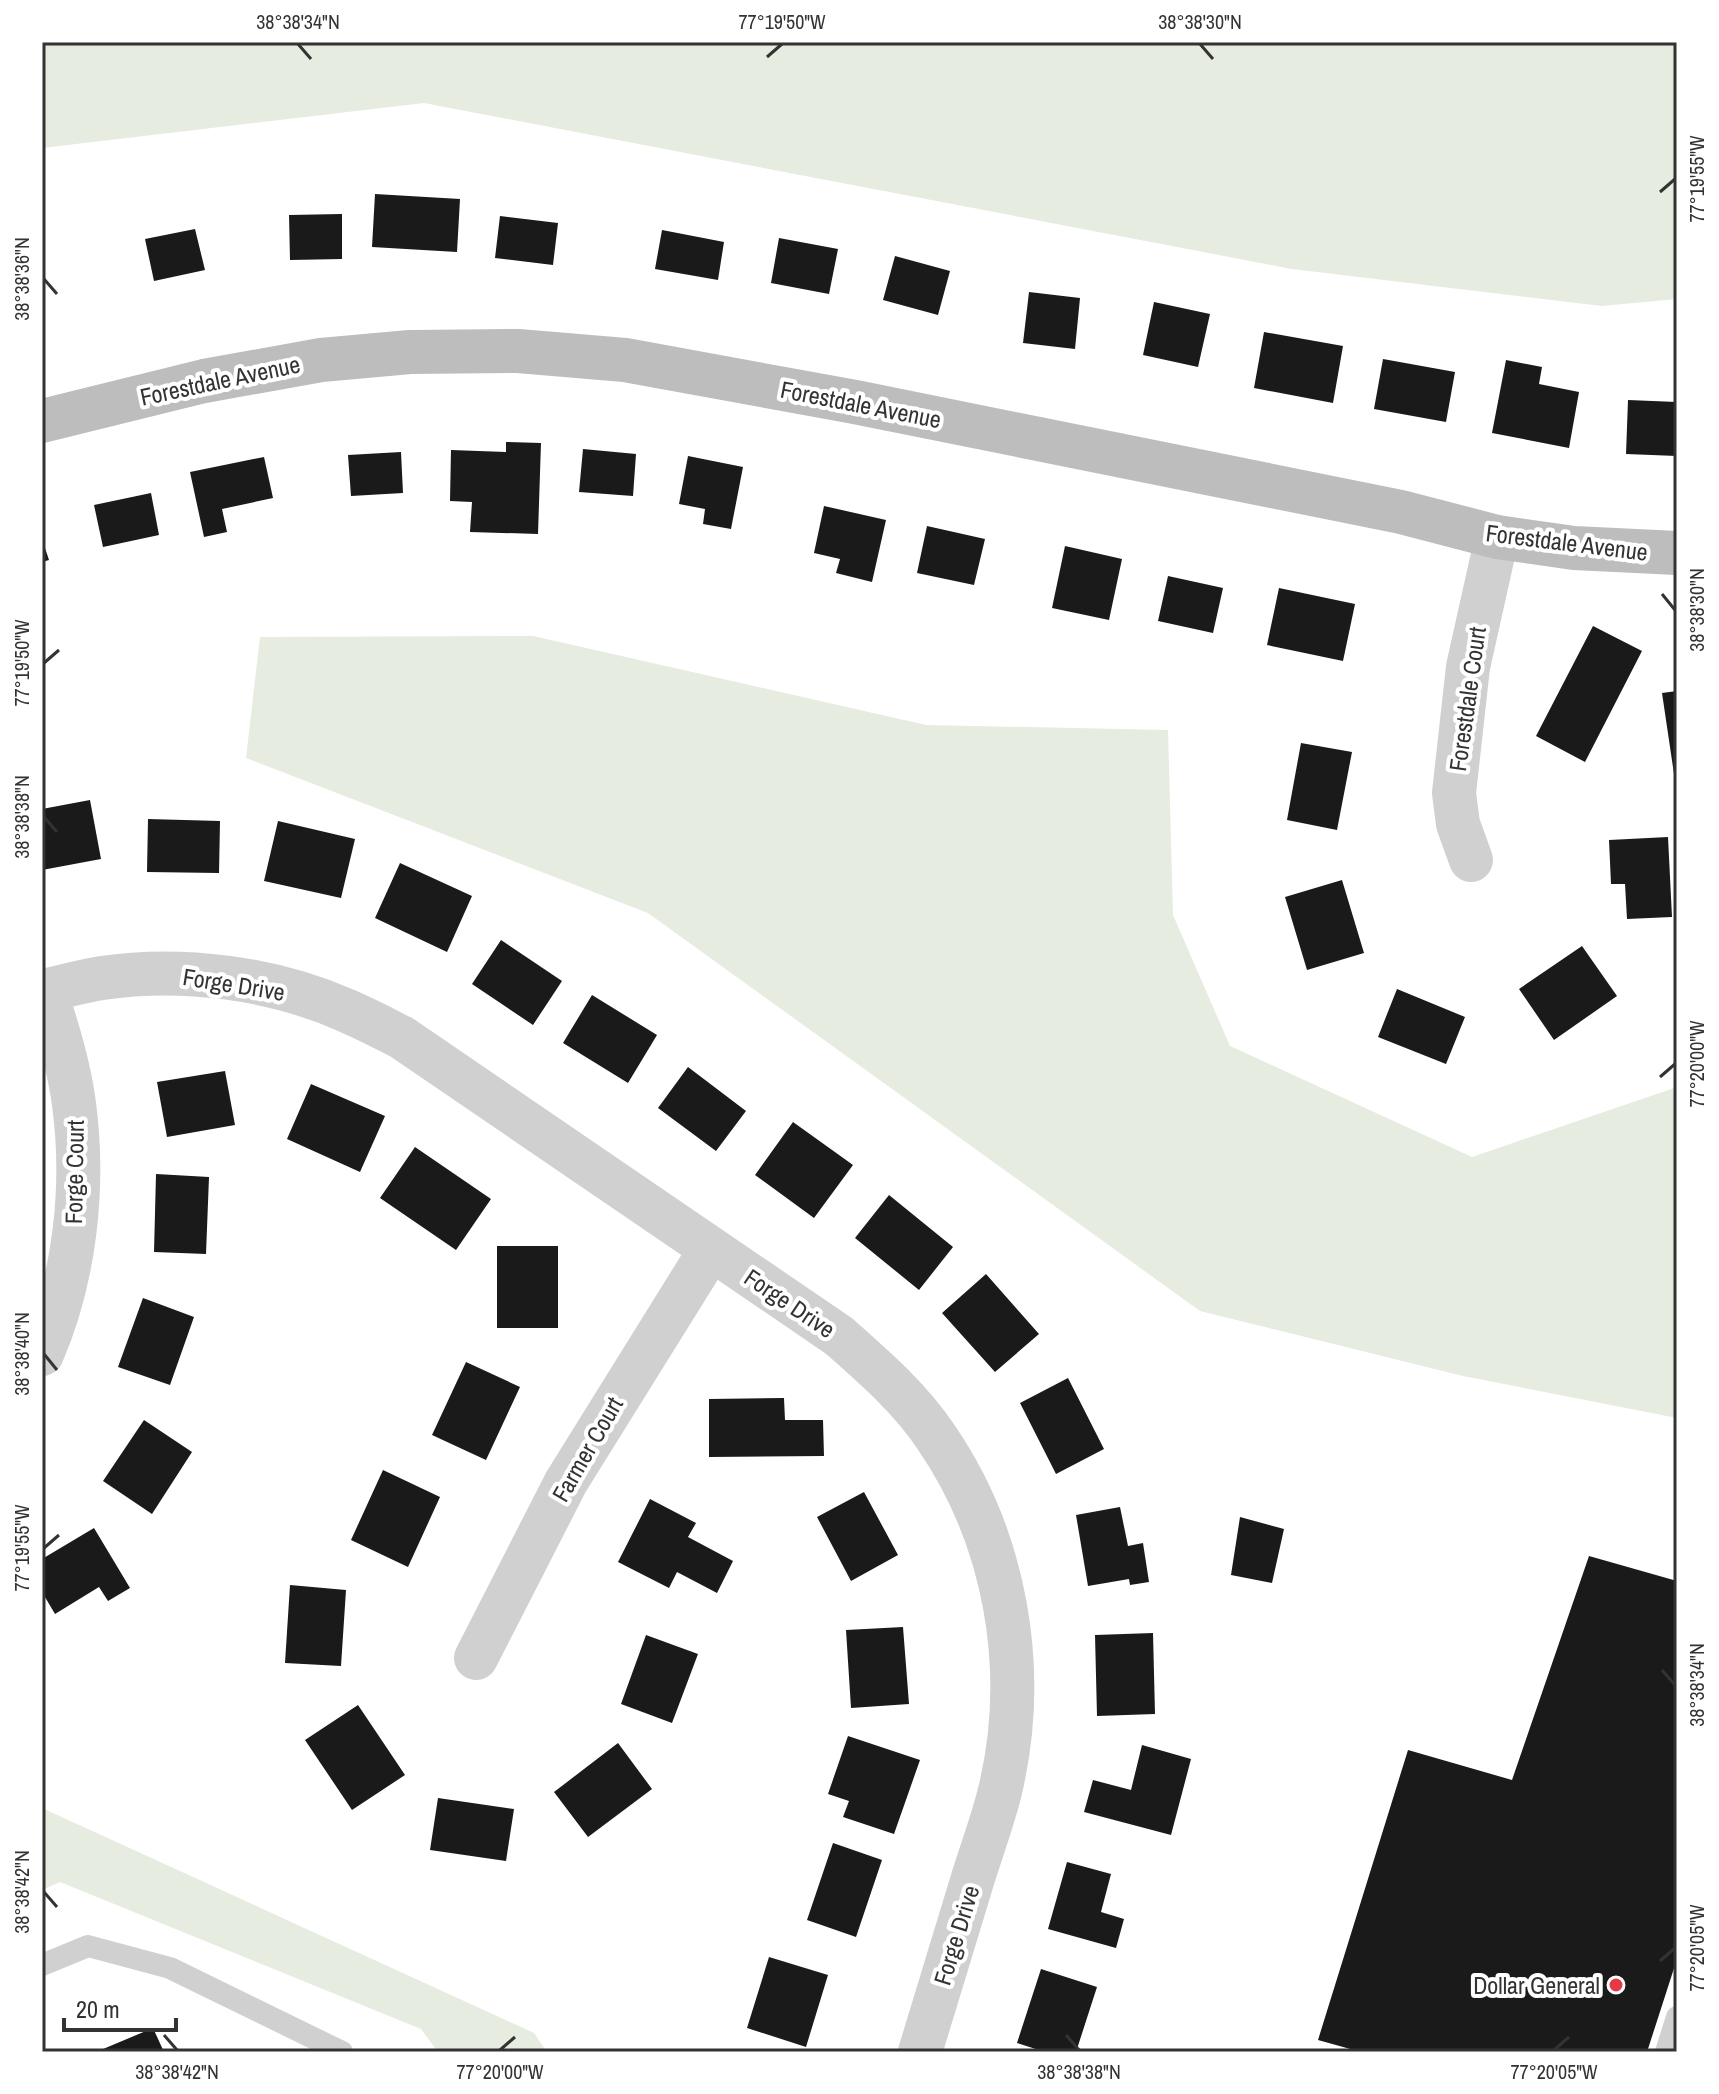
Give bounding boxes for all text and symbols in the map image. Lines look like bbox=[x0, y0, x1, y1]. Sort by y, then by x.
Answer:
text: 38°38'34"N bbox=[256, 8, 340, 35]
text: 77°19'50"W bbox=[738, 8, 826, 35]
text: 38°38'30"N bbox=[1158, 8, 1242, 35]
text: 77°19'55"W bbox=[1683, 135, 1710, 223]
text: 38°38'36"N bbox=[8, 237, 35, 321]
street label: Forestdale Avenue bbox=[137, 347, 303, 413]
street label: Forestdale Avenue bbox=[778, 373, 944, 435]
street label: Forestdale Avenue bbox=[1484, 516, 1650, 568]
text: 38°38'30"N bbox=[1683, 568, 1710, 652]
text: 77°19'50"W bbox=[8, 619, 35, 707]
street label: Forestdale Court bbox=[1441, 624, 1493, 773]
text: 38°38'38"N bbox=[8, 775, 35, 859]
street label: Forge Drive bbox=[181, 960, 287, 1008]
text: 77°20'00"W bbox=[1683, 1020, 1710, 1108]
street label: Forge Court bbox=[57, 1119, 91, 1224]
street label: Forge Drive bbox=[738, 1261, 842, 1345]
text: 38°38'40"N bbox=[8, 1312, 35, 1396]
street label: Farmer Court bbox=[544, 1390, 630, 1507]
text: 77°19'55"W bbox=[8, 1504, 35, 1592]
text: 38°38'34"N bbox=[1683, 1643, 1710, 1727]
text: 38°38'42"N bbox=[8, 1850, 35, 1934]
street label: Forge Drive bbox=[926, 1881, 986, 1989]
text: 77°20'05"W bbox=[1683, 1904, 1710, 1992]
place label: Dollar General bbox=[1473, 1969, 1600, 2001]
marker: Dollar General bbox=[1607, 1976, 1625, 1994]
scale bar bbox=[64, 1982, 176, 2032]
text: 20 m bbox=[76, 1993, 120, 2025]
text: 38°38'42"N bbox=[135, 2058, 219, 2085]
text: 77°20'00"W bbox=[456, 2058, 544, 2085]
text: 38°38'38"N bbox=[1037, 2058, 1121, 2085]
text: 77°20'05"W bbox=[1510, 2058, 1598, 2085]

